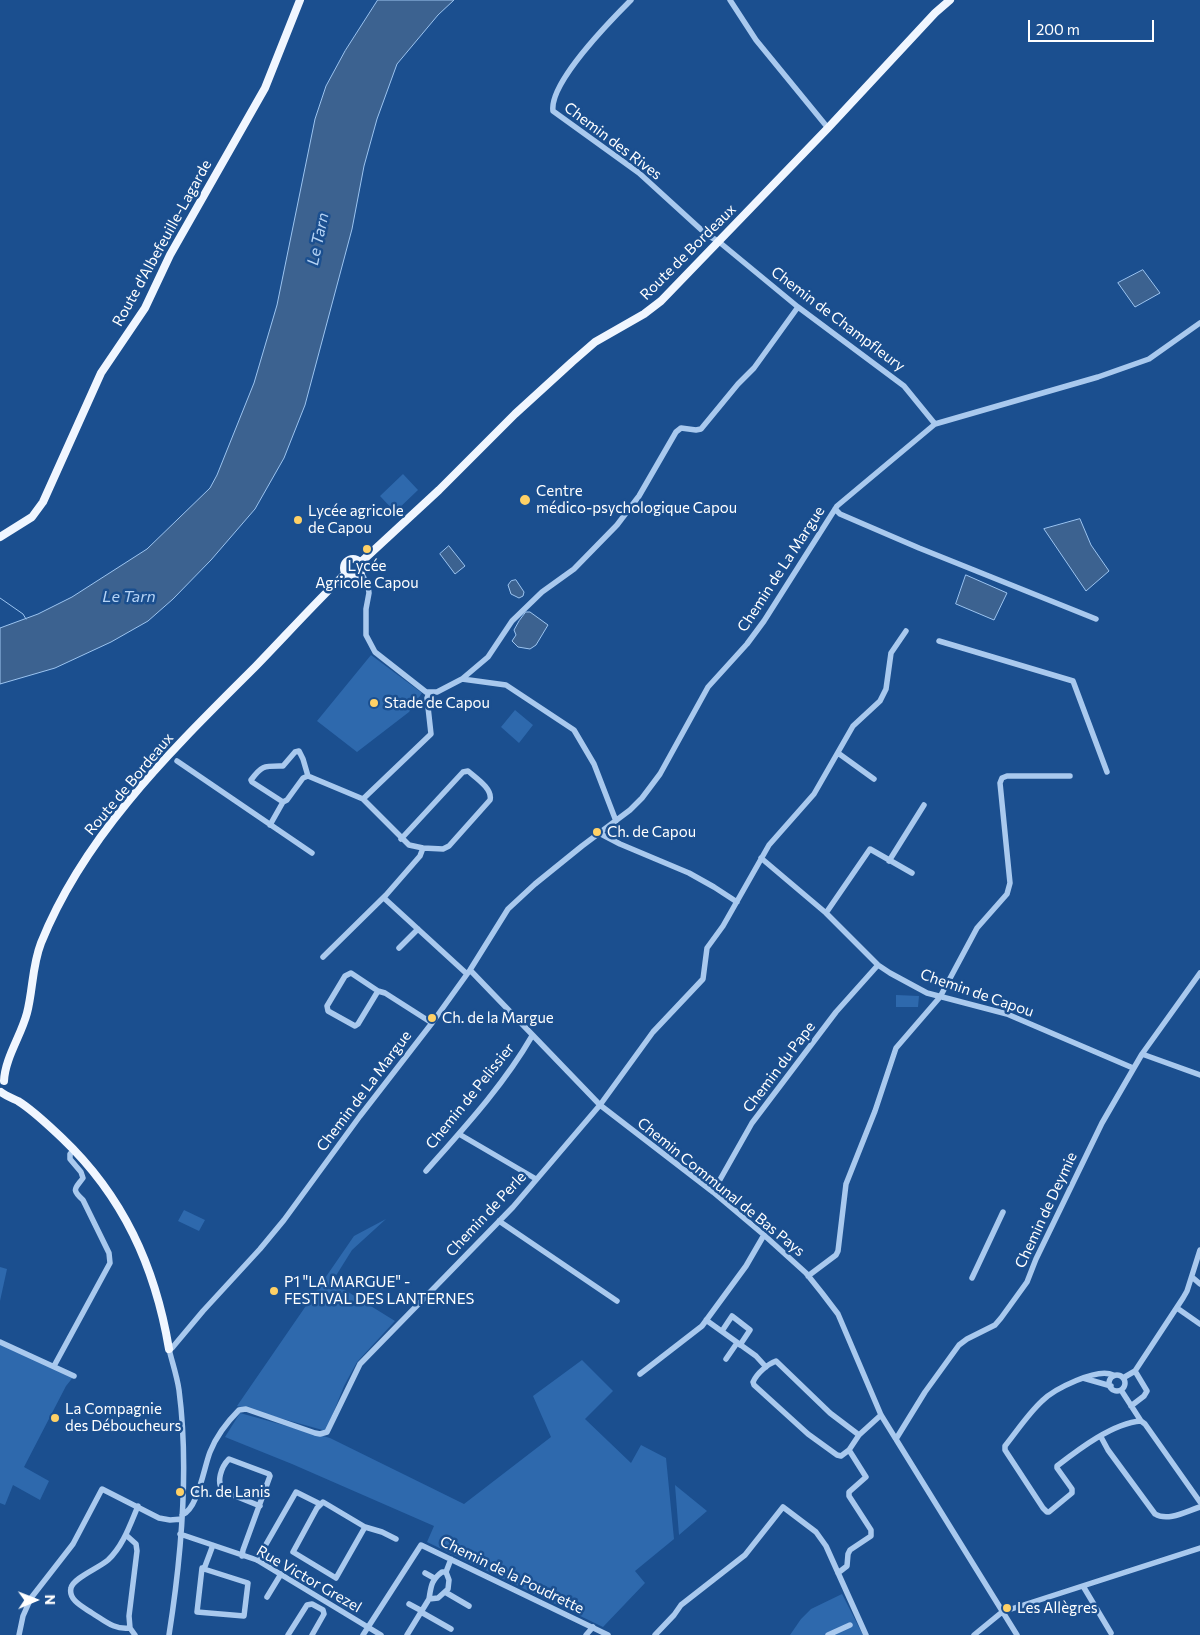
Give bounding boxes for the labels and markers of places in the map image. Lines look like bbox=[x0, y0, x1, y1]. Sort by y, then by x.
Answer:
place label: Centre médico-psychologique Capou bbox=[536, 482, 737, 517]
marker: Centre médico-psychologique Capou bbox=[518, 493, 532, 507]
place label: Lycée agricole de Capou bbox=[308, 502, 404, 537]
marker: Lycée agricole de Capou bbox=[292, 514, 304, 526]
marker: Lycée Agricole Capou bbox=[361, 543, 373, 555]
place label: Lycée Agricole Capou bbox=[315, 557, 419, 592]
place label: Stade de Capou bbox=[384, 694, 490, 712]
marker: Stade de Capou bbox=[368, 697, 380, 709]
place label: Ch. de Capou bbox=[607, 823, 696, 841]
marker: Ch. de Capou bbox=[591, 826, 603, 838]
place label: Ch. de la Margue bbox=[442, 1009, 554, 1027]
marker: Ch. de la Margue bbox=[426, 1012, 438, 1024]
place label: P1 "LA MARGUE" - FESTIVAL DES LANTERNES bbox=[284, 1273, 474, 1308]
marker: P1 "LA MARGUE" - FESTIVAL DES LANTERNES bbox=[268, 1285, 280, 1297]
place label: La Compagnie des Déboucheurs bbox=[65, 1400, 181, 1435]
marker: La Compagnie des Déboucheurs bbox=[49, 1412, 61, 1424]
place label: Ch. de Lanis bbox=[190, 1483, 270, 1501]
marker: Ch. de Lanis bbox=[174, 1486, 186, 1498]
place label: Les Allègres bbox=[1017, 1599, 1098, 1617]
marker: Les Allègres bbox=[1001, 1602, 1013, 1614]

